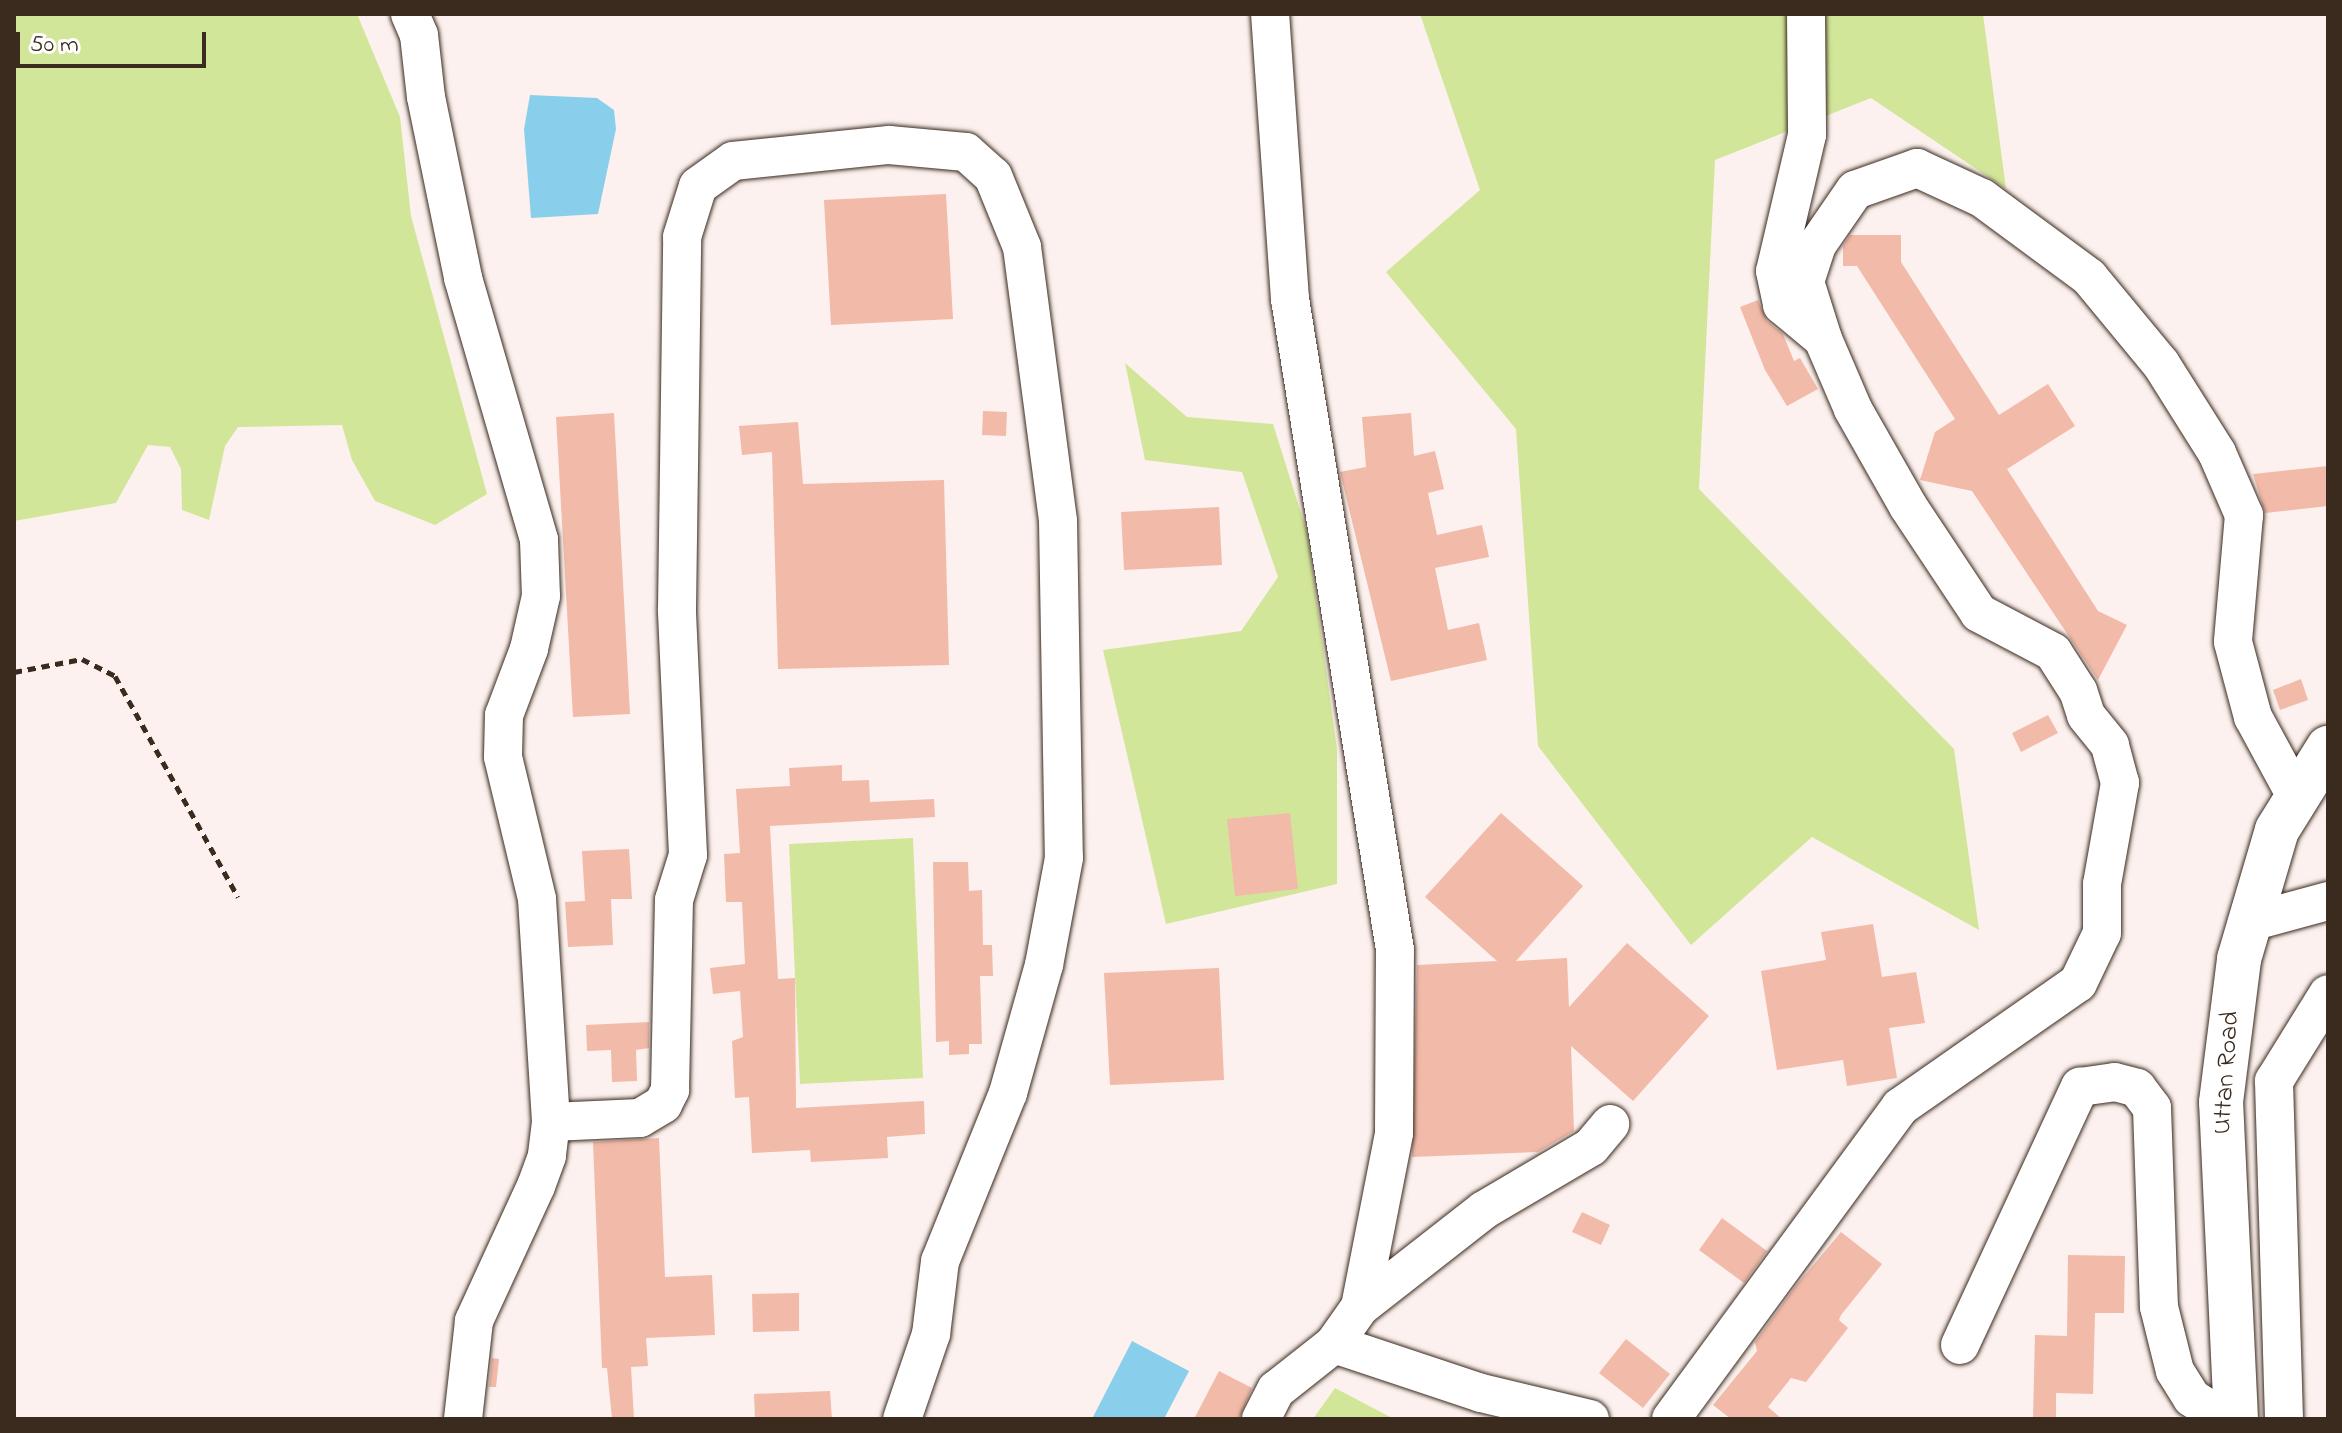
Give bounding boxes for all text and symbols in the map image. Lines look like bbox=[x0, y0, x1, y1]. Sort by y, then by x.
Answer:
scale bar bbox=[20, 16, 210, 66]
text: 50 m bbox=[30, 28, 79, 63]
street label: Uttan Road bbox=[2208, 1010, 2248, 1136]

